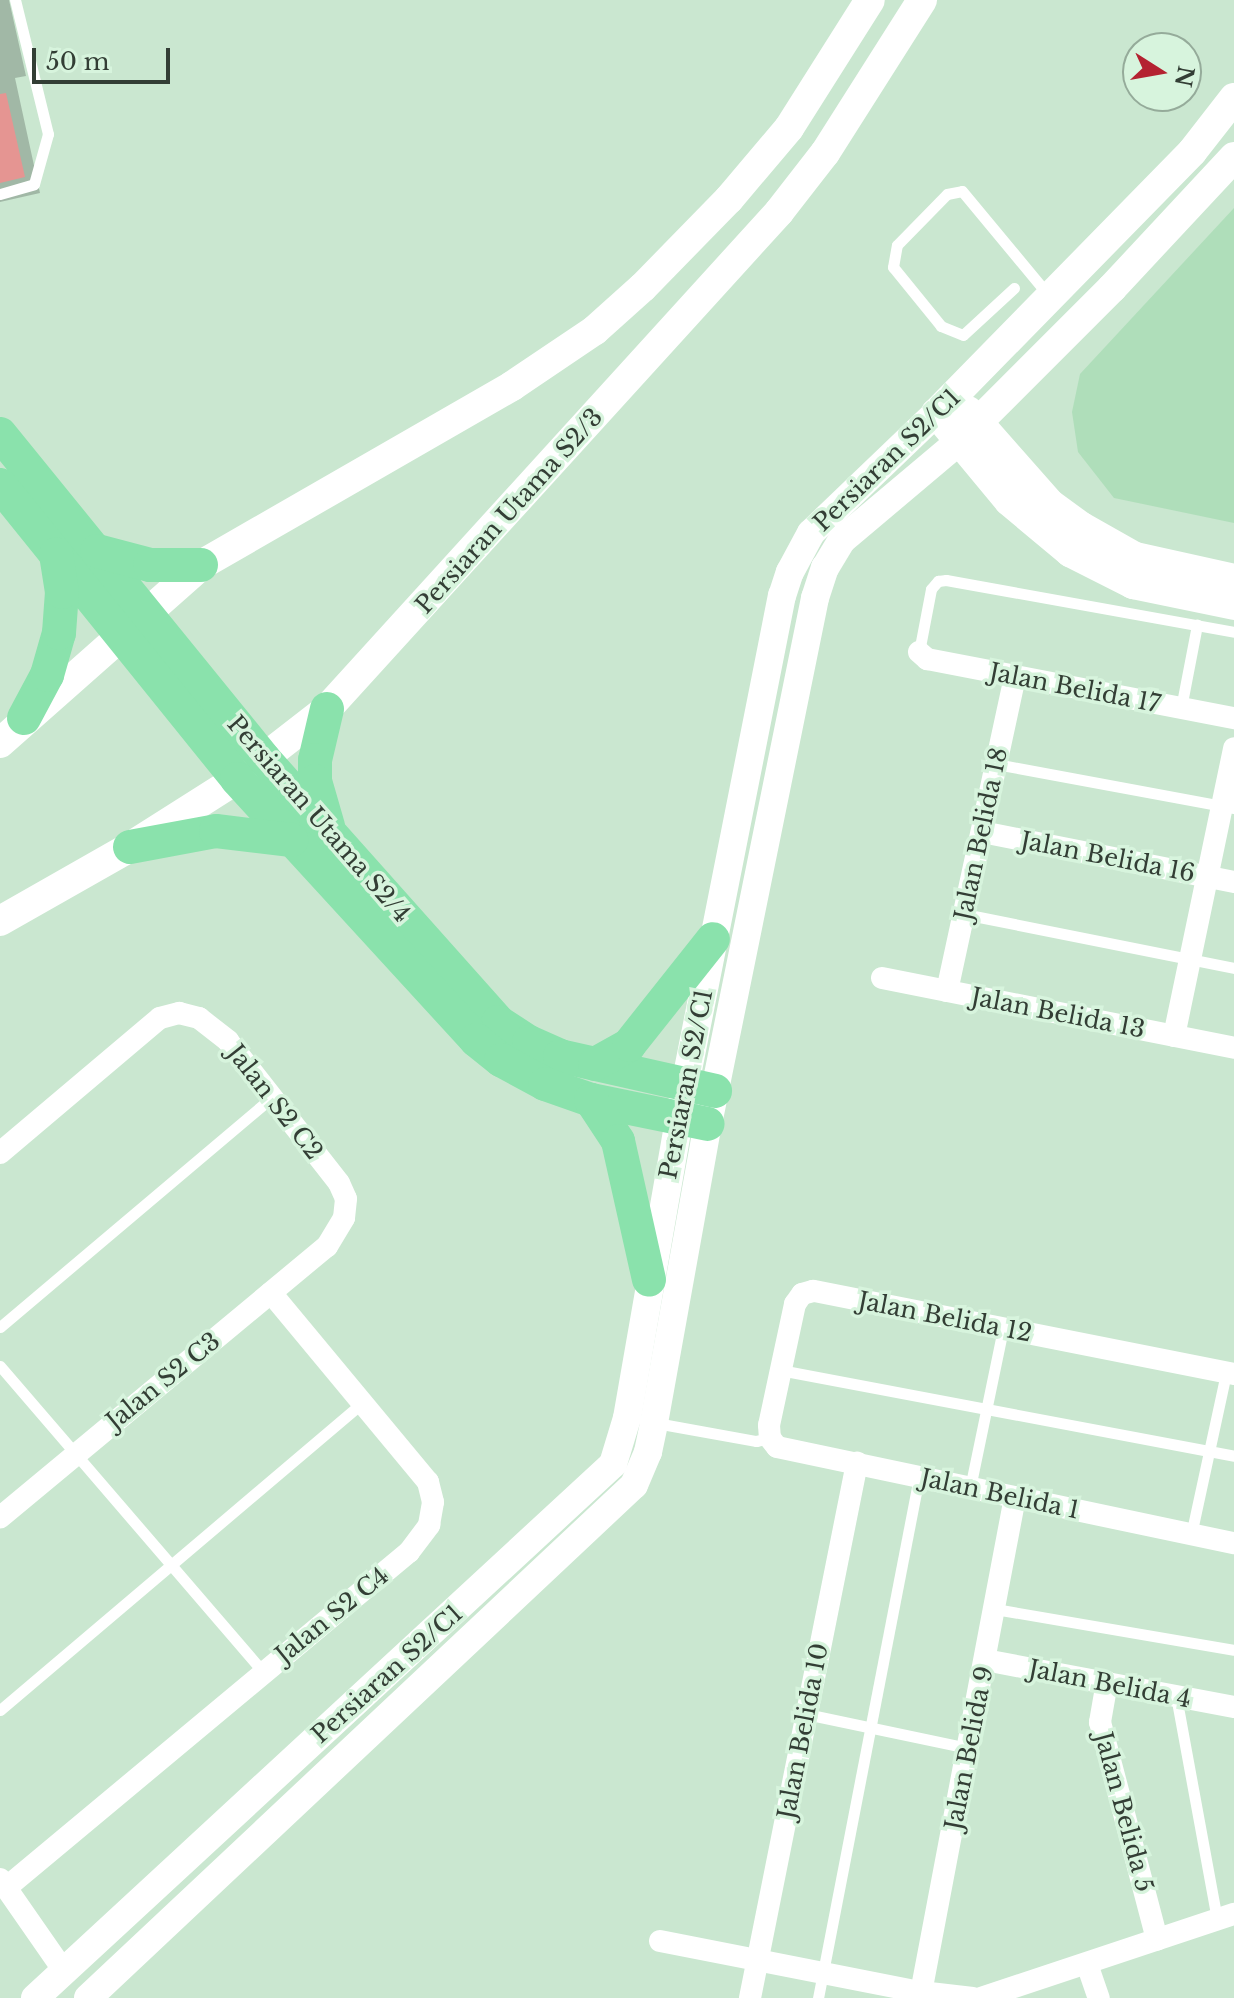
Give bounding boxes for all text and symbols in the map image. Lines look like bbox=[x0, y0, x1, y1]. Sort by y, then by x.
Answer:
scale bar bbox=[36, 32, 174, 82]
north arrow bbox=[1122, 32, 1202, 112]
text: 50 m bbox=[46, 47, 109, 76]
text: N bbox=[1169, 64, 1199, 89]
street label: Persiaran S2/C1 bbox=[808, 383, 966, 537]
street label: Persiaran Utama S2/3 bbox=[409, 403, 609, 619]
street label: Jalan Belida 17 bbox=[987, 657, 1163, 719]
street label: Persiaran Utama S2/4 bbox=[221, 710, 417, 928]
street label: Jalan Belida 18 bbox=[949, 745, 1013, 923]
street label: Jalan Belida 16 bbox=[1018, 826, 1198, 888]
street label: Jalan Belida 13 bbox=[969, 982, 1147, 1044]
street label: Persiaran S2/C1 bbox=[653, 987, 719, 1181]
street label: Jalan S2 C2 bbox=[221, 1039, 329, 1165]
street label: Jalan Belida 12 bbox=[856, 1286, 1034, 1348]
street label: Jalan S2 C3 bbox=[100, 1326, 226, 1436]
street label: Jalan Belida 1 bbox=[918, 1463, 1082, 1525]
street label: Jalan S2 C4 bbox=[270, 1561, 394, 1669]
street label: Persiaran S2/C1 bbox=[306, 1599, 468, 1749]
street label: Jalan Belida 10 bbox=[772, 1640, 834, 1822]
street label: Jalan Belida 4 bbox=[1026, 1654, 1194, 1714]
street label: Jalan Belida 9 bbox=[939, 1664, 999, 1832]
street label: Jalan Belida 5 bbox=[1089, 1729, 1159, 1895]

